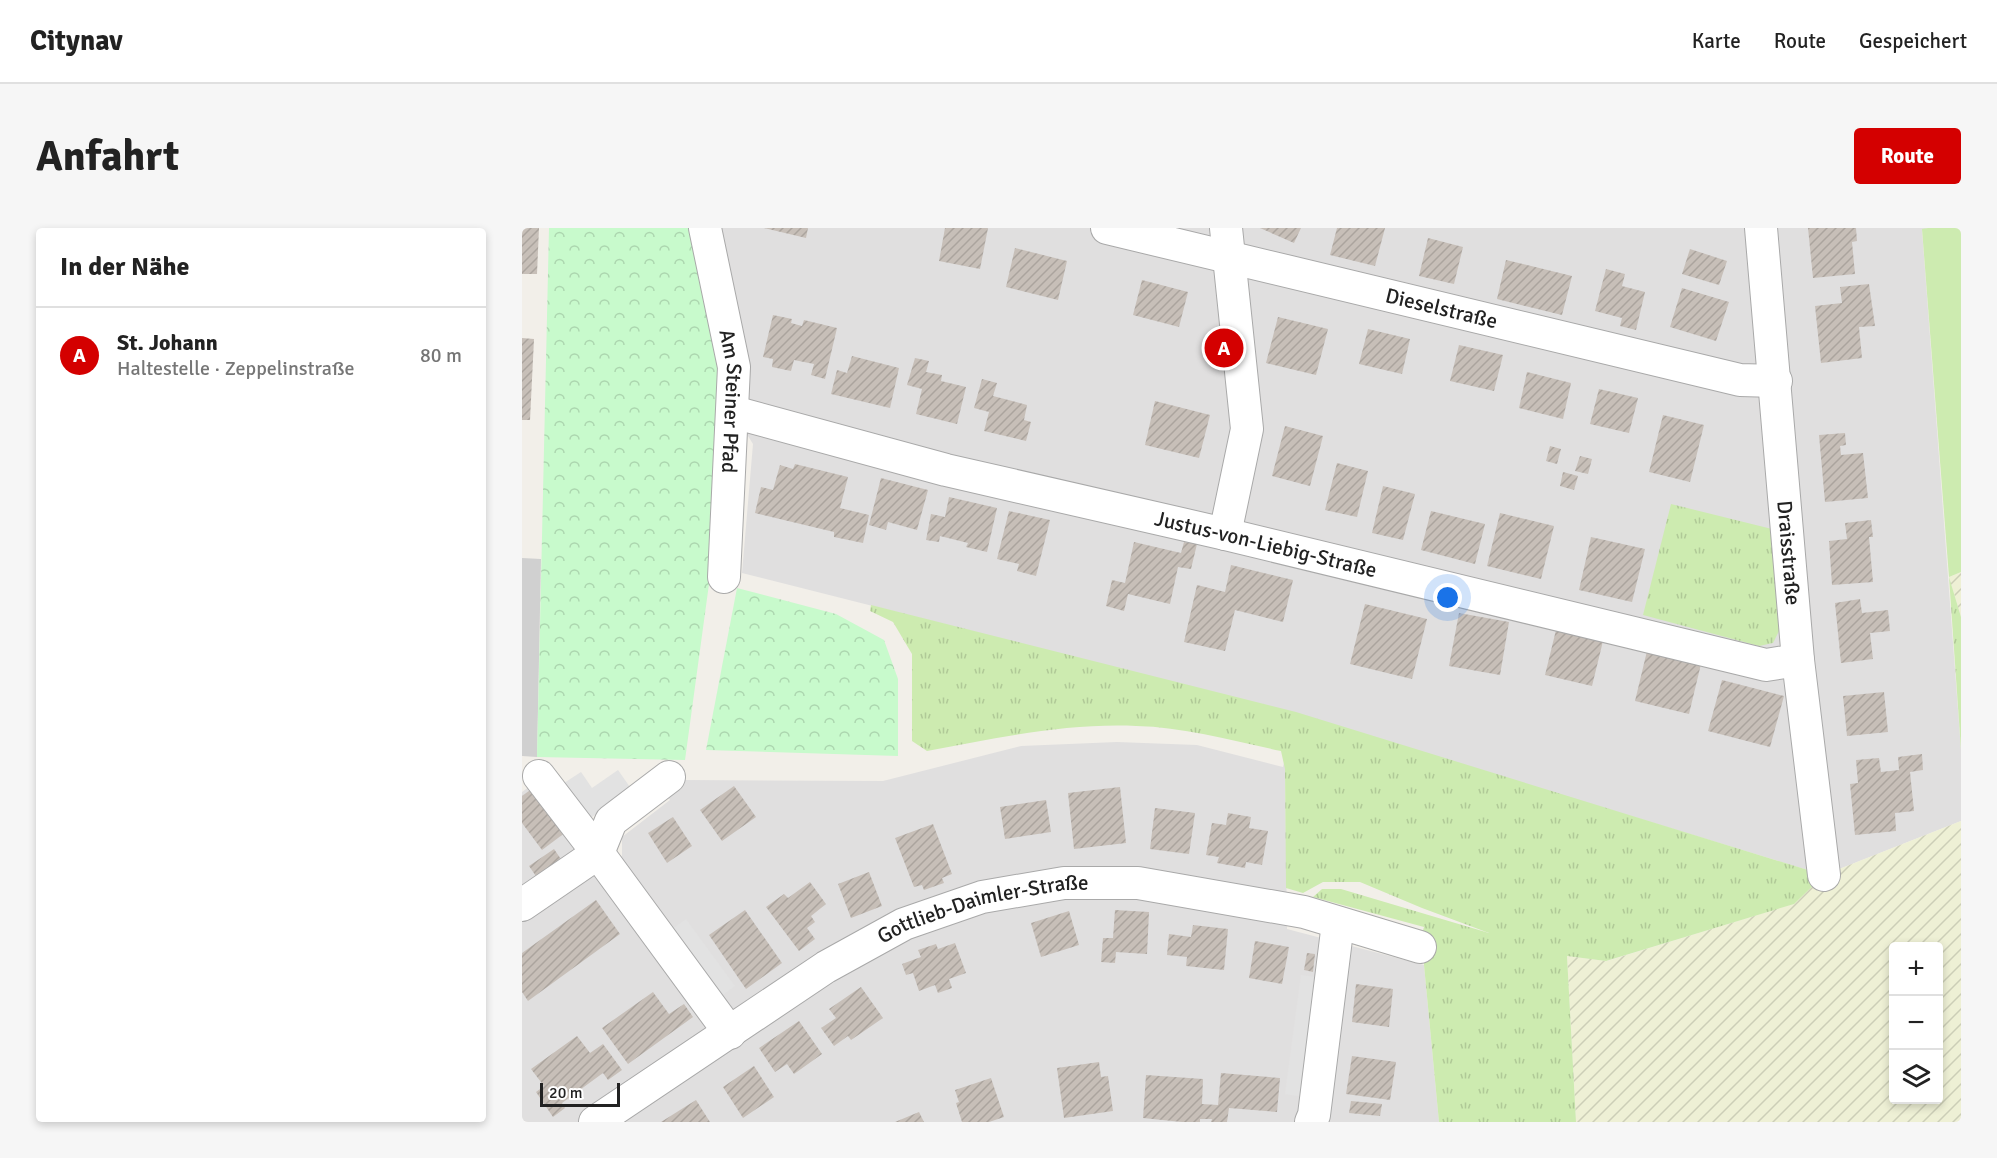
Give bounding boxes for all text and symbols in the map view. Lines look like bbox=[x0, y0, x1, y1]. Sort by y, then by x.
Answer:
text: Citynav bbox=[30, 24, 123, 58]
text: Karte bbox=[1692, 28, 1741, 54]
text: Route bbox=[1774, 28, 1826, 54]
text: Gespeichert bbox=[1859, 28, 1967, 54]
button: Route bbox=[1854, 128, 1961, 184]
text: Anfahrt bbox=[36, 131, 179, 182]
text: In der Nähe bbox=[60, 251, 190, 283]
street label: Dieselstraße bbox=[1383, 282, 1500, 334]
pin: A bbox=[1204, 326, 1244, 370]
street label: Am Steiner Pfad bbox=[713, 327, 747, 474]
text: St. Johann bbox=[117, 329, 218, 356]
text: A bbox=[73, 343, 86, 368]
text: 80 m bbox=[420, 343, 462, 368]
text: Haltestelle · Zeppelinstraße bbox=[117, 356, 355, 381]
street label: Draisstraße bbox=[1771, 499, 1806, 606]
street label: Justus-von-Liebig-Straße bbox=[1152, 505, 1379, 583]
your location bbox=[1433, 583, 1462, 612]
street label: Gottlieb-Daimler-Straße bbox=[873, 870, 1088, 949]
map controls bbox=[1889, 942, 1943, 1104]
button: + bbox=[1889, 942, 1943, 996]
button: − bbox=[1889, 996, 1943, 1050]
button: layers bbox=[1889, 1050, 1943, 1104]
scale bar bbox=[540, 1080, 620, 1108]
text: 20 m bbox=[549, 1083, 583, 1103]

